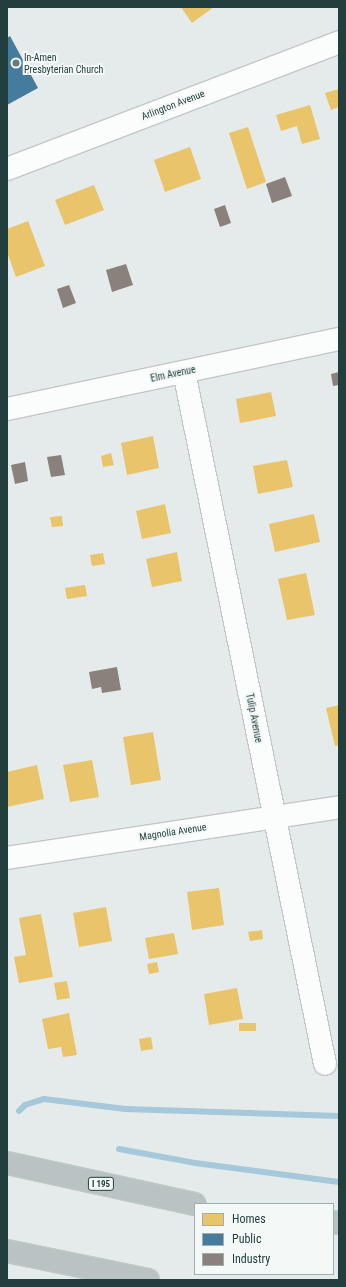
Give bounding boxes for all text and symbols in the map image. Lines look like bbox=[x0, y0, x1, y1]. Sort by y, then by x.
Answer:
place label: In-Amen Presbyterian Church bbox=[24, 51, 103, 74]
marker: In-Amen Presbyterian Church bbox=[11, 58, 21, 68]
street label: Arlington Avenue bbox=[140, 87, 206, 123]
street label: Elm Avenue bbox=[149, 363, 197, 385]
street label: Tulip Avenue bbox=[243, 692, 265, 744]
street label: Magnolia Avenue bbox=[139, 821, 207, 843]
road number: I 195 bbox=[87, 1177, 115, 1191]
legend bbox=[194, 1203, 334, 1275]
text: Homes bbox=[232, 1212, 266, 1226]
text: Public bbox=[232, 1232, 261, 1246]
text: Industry bbox=[232, 1252, 270, 1266]

